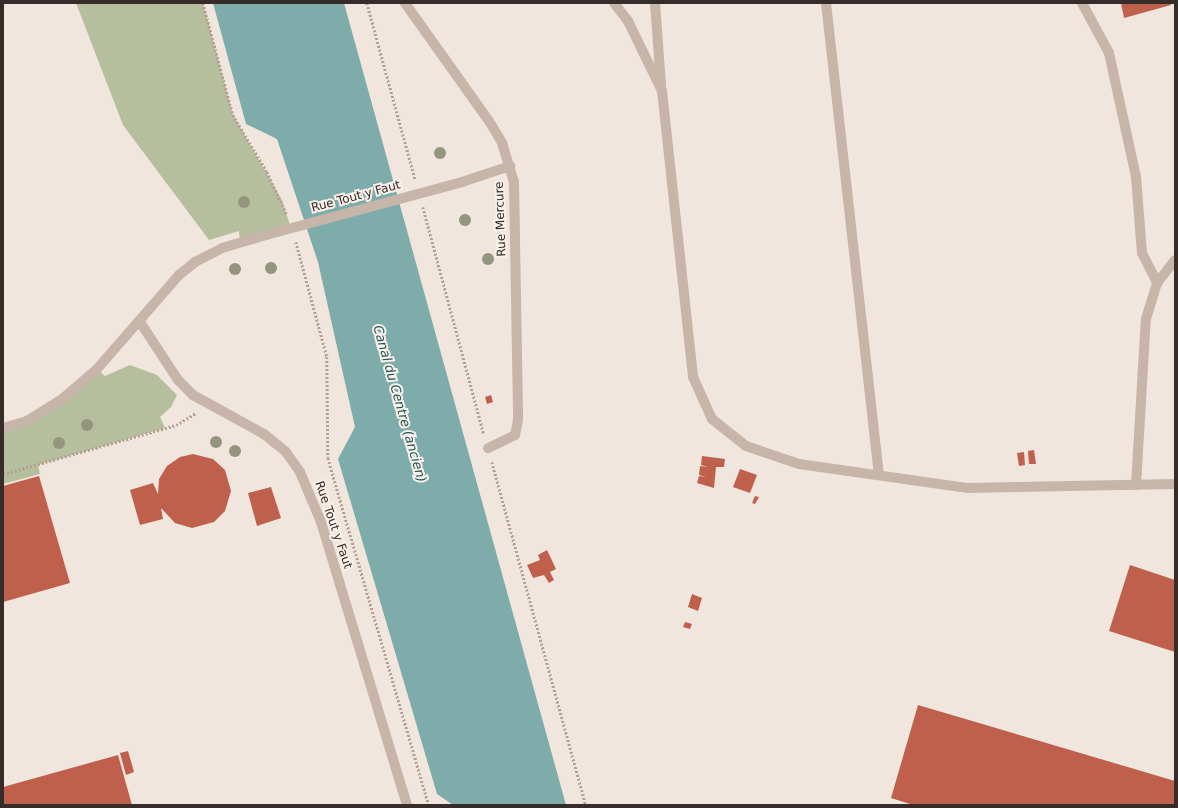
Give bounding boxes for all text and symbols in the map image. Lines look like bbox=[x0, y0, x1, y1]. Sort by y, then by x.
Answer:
street label: Rue Tout y Faut bbox=[310, 178, 402, 216]
street label: Rue Mercure bbox=[492, 181, 510, 257]
water label: Canal du Centre (ancien) bbox=[369, 324, 429, 484]
street label: Rue Tout y Faut bbox=[311, 479, 355, 571]

